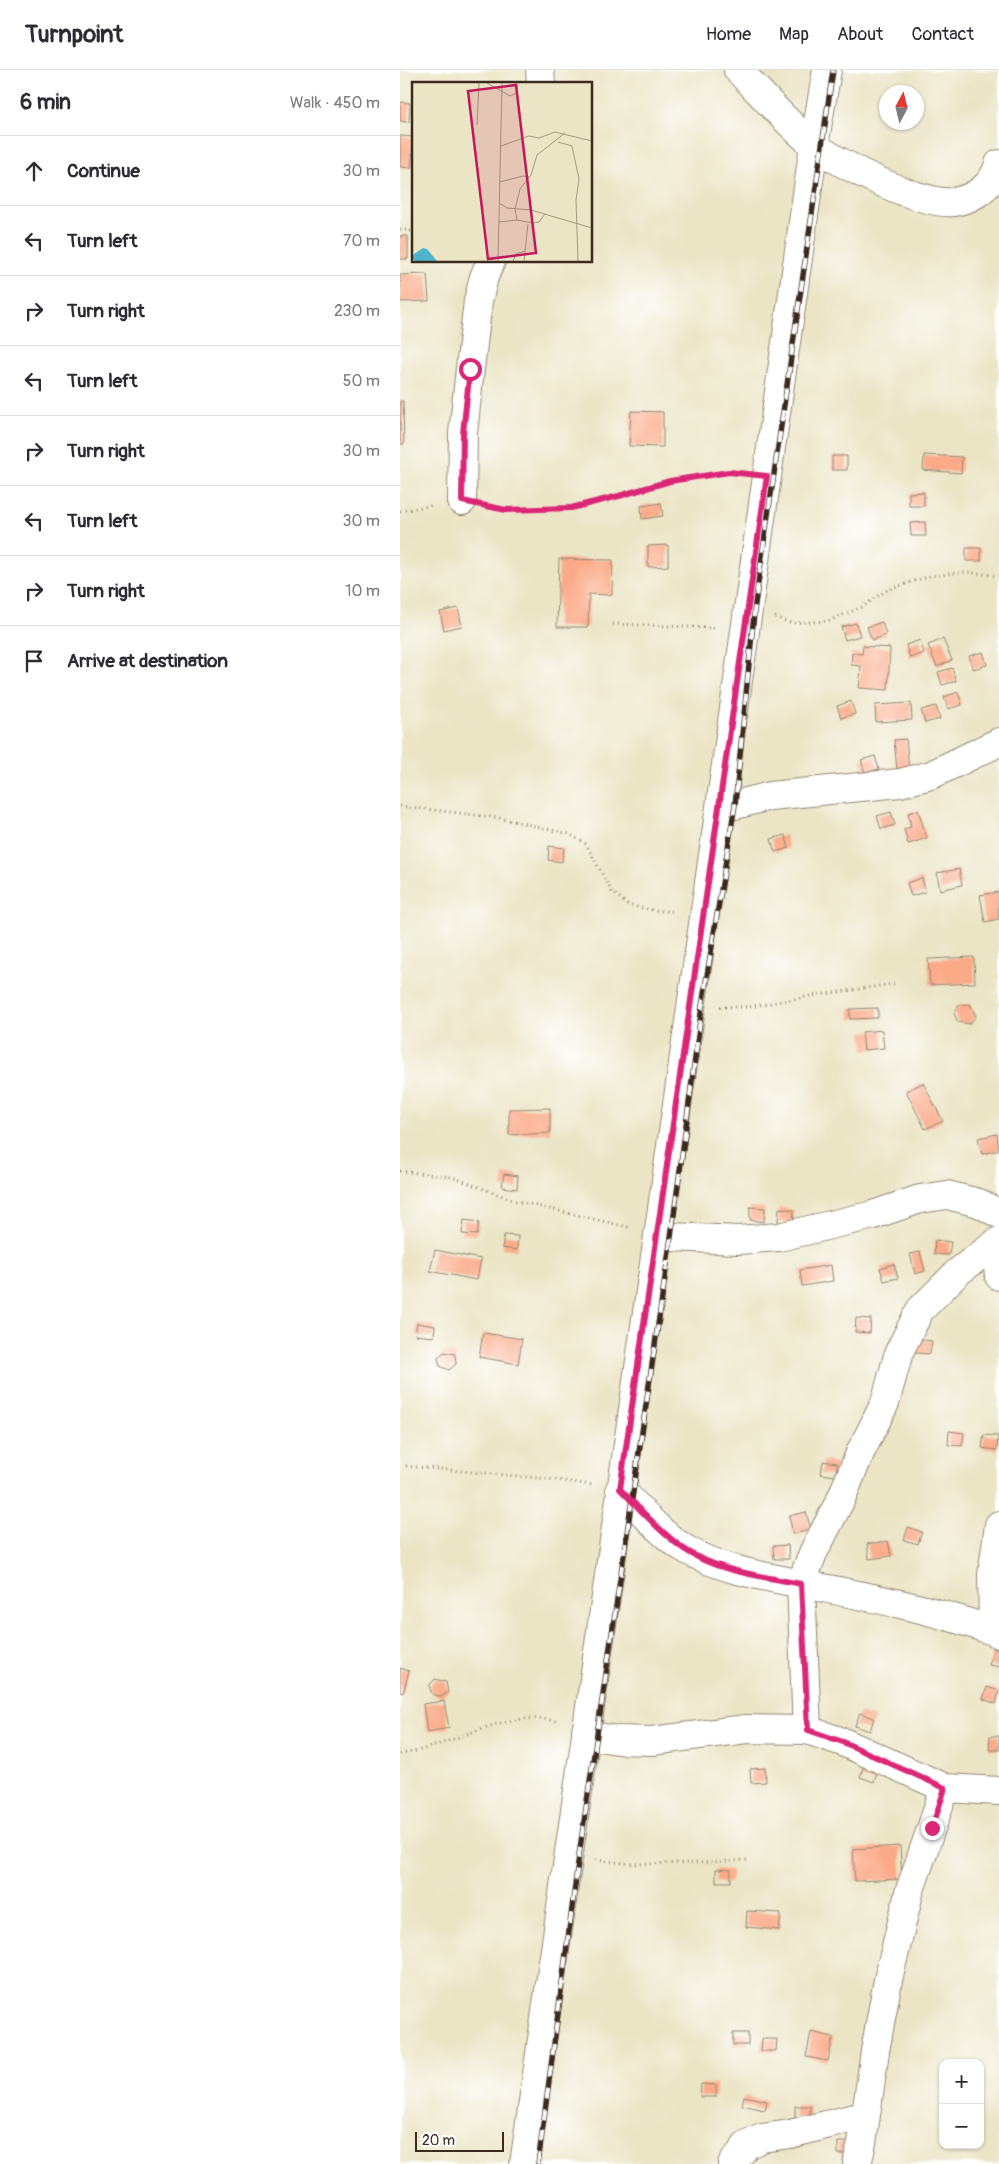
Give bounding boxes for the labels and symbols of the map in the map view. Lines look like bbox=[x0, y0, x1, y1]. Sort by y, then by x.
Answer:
inset map bbox=[412, 82, 592, 262]
north arrow bbox=[879, 85, 924, 130]
route start bbox=[459, 358, 482, 381]
route end bbox=[921, 1817, 944, 1840]
scale bar bbox=[415, 2129, 504, 2152]

